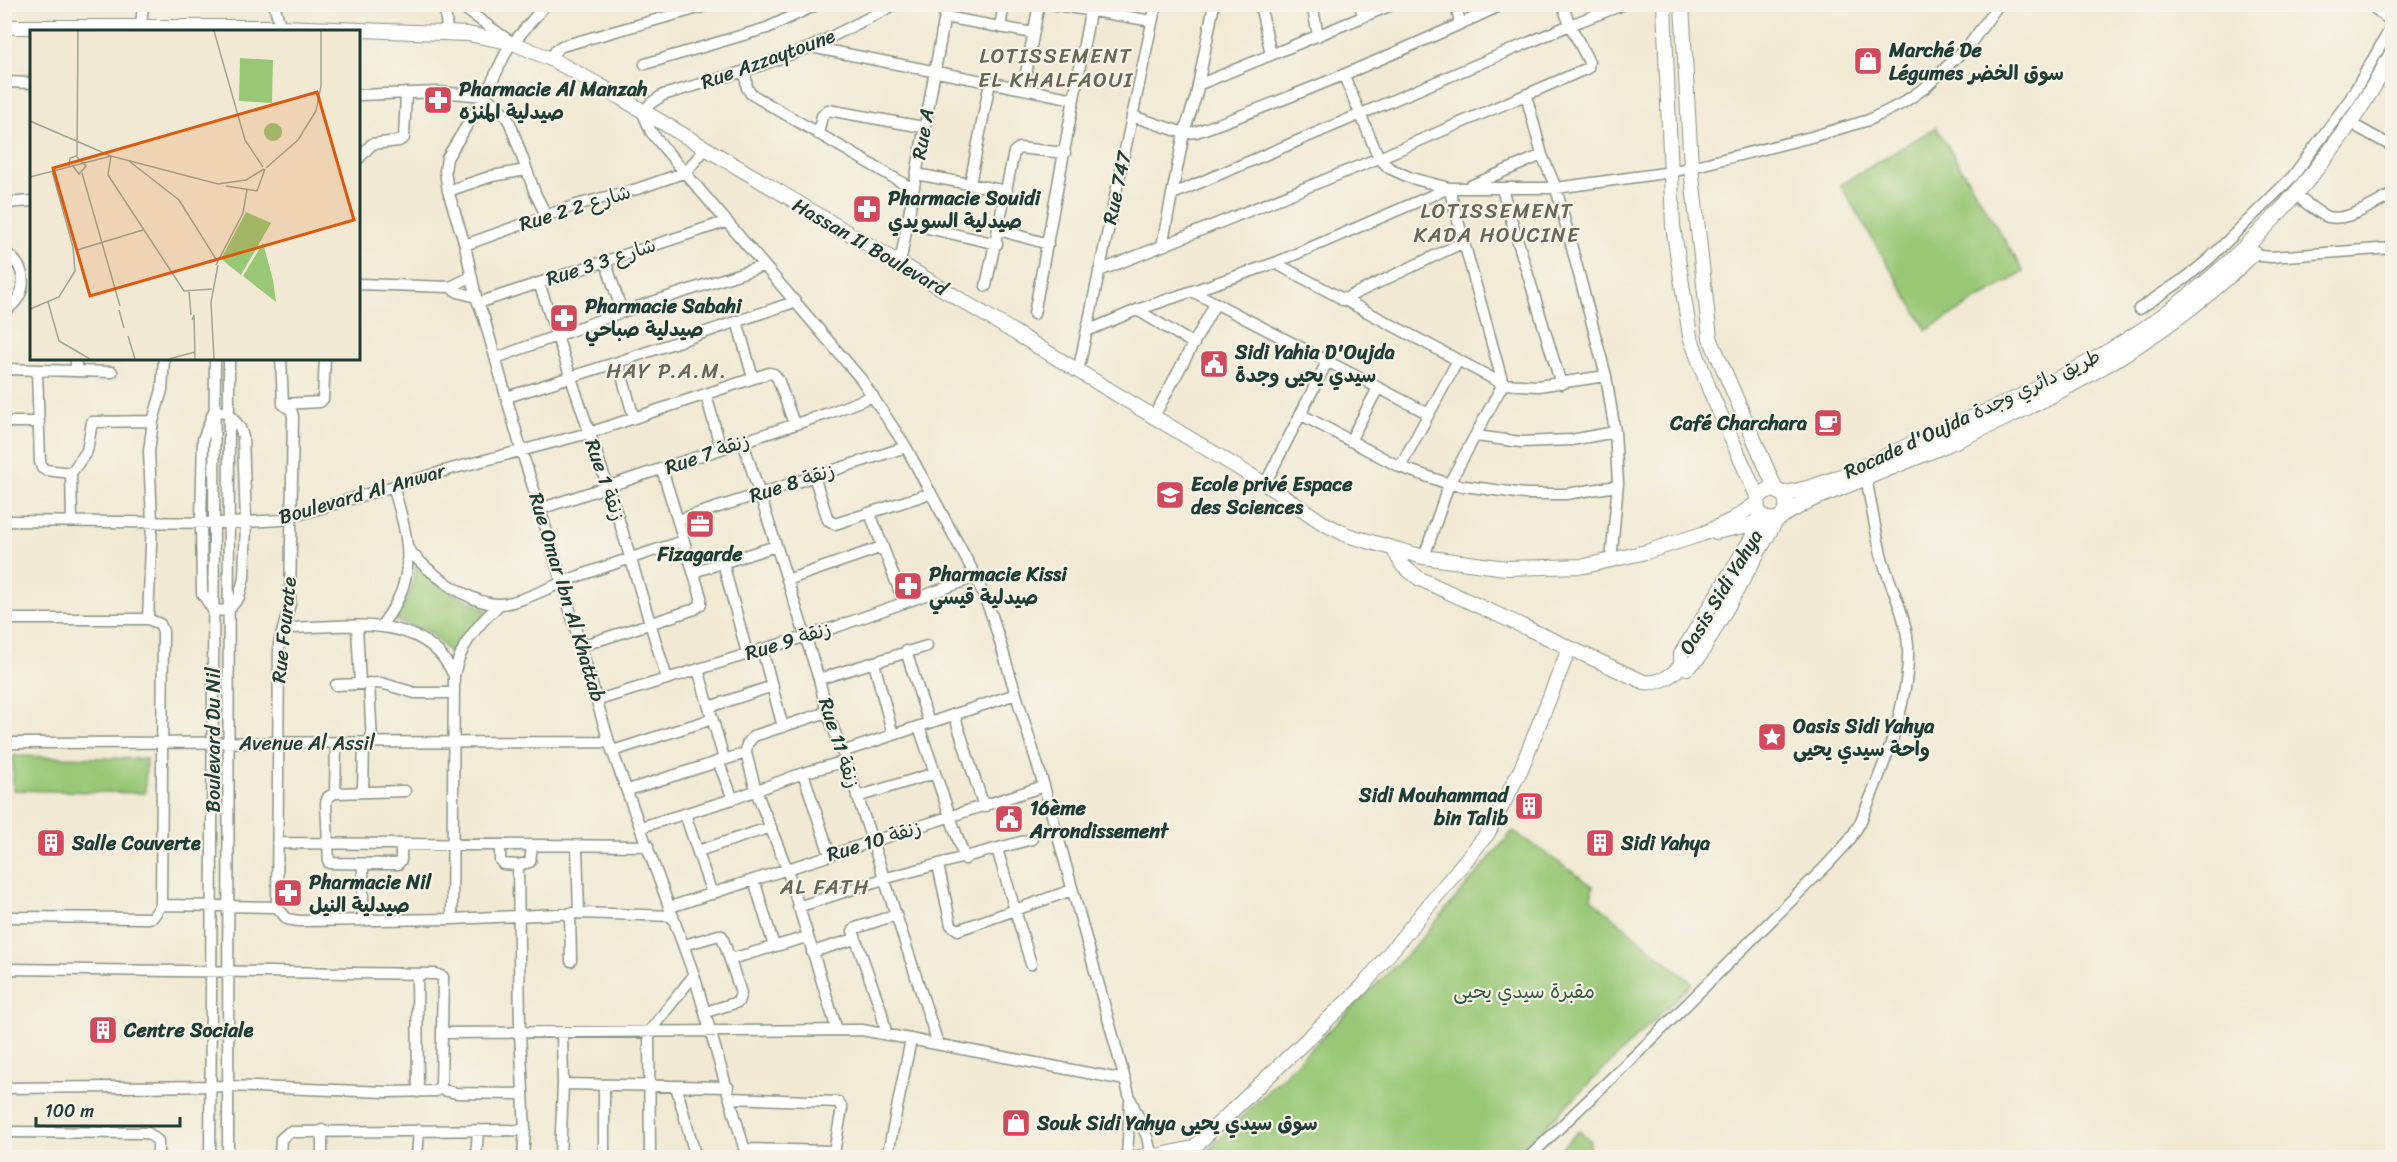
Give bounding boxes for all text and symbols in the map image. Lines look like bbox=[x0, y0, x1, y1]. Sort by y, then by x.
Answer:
street label: Rue Azzaytoune bbox=[696, 18, 840, 100]
inset map bbox=[30, 30, 360, 360]
place label: Marché De Légumes سوق الخضر bbox=[1888, 33, 2064, 91]
district label: LOTISSEMENT EL KHALFAOUI bbox=[978, 37, 1134, 99]
shop icon: Marché De Légumes سوق الخضر bbox=[1852, 45, 1884, 77]
place label: Pharmacie Al Manzah صيدلية المنزه bbox=[459, 72, 648, 130]
pharmacy icon: Pharmacie Al Manzah صيدلية المنزه bbox=[422, 84, 454, 116]
street label: Rue A bbox=[901, 106, 945, 162]
street label: Rue 747 bbox=[1092, 147, 1142, 228]
street label: Rue 2 شارع 2 bbox=[515, 174, 635, 242]
place label: Pharmacie Souidi صيدلية السويدي bbox=[888, 181, 1042, 239]
street label: Hassan II Boulevard bbox=[786, 188, 956, 307]
district label: LOTISSEMENT KADA HOUCINE bbox=[1414, 192, 1580, 254]
pharmacy icon: Pharmacie Souidi صيدلية السويدي bbox=[851, 193, 883, 225]
street label: Rue 3 شارع 3 bbox=[541, 228, 661, 296]
place label: Pharmacie Sabahi صيدلية صباحي bbox=[585, 289, 743, 347]
pharmacy icon: Pharmacie Sabahi صيدلية صباحي bbox=[548, 302, 580, 334]
place label: Sidi Yahia D'Oujda سيدي يحيى وجدة bbox=[1234, 335, 1395, 393]
street label: Rocade d'Oujda طريق دائري وجدة bbox=[1838, 339, 2106, 489]
public building icon: Sidi Yahia D'Oujda سيدي يحيى وجدة bbox=[1198, 348, 1230, 380]
district label: HAY P.A.M. bbox=[606, 352, 728, 390]
place label: Café Charchara bbox=[1669, 406, 1807, 441]
cafe icon: Café Charchara bbox=[1812, 407, 1844, 439]
street label: Rue 7 زنقة bbox=[660, 423, 754, 485]
street label: Rue 1 زنقة bbox=[575, 434, 635, 526]
street label: Boulevard Al Anwar bbox=[274, 453, 451, 535]
street label: Rue 8 زنقة bbox=[745, 453, 839, 513]
place label: Ecole privé Espace des Sciences bbox=[1191, 467, 1353, 525]
school or university icon: Ecole privé Espace des Sciences bbox=[1154, 479, 1186, 511]
street label: Rue Omar Ibn Al Khattab bbox=[519, 488, 615, 706]
office icon: Fizagarde bbox=[684, 508, 716, 540]
street label: Oasis Sidi Yahya bbox=[1670, 522, 1772, 662]
place label: Fizagarde bbox=[656, 537, 743, 572]
place label: Pharmacie Kissi صيدلية قيسي bbox=[929, 557, 1068, 615]
pharmacy icon: Pharmacie Kissi صيدلية قيسي bbox=[892, 570, 924, 602]
street label: Rue Fourate bbox=[261, 575, 307, 685]
street label: Rue 9 زنقة bbox=[741, 611, 835, 671]
street label: Boulevard Du Nil bbox=[196, 666, 231, 813]
street label: Rue 11 زنقة bbox=[808, 693, 870, 793]
place label: Oasis Sidi Yahya واحة سيدي يحيى bbox=[1793, 709, 1935, 767]
place icon: Oasis Sidi Yahya واحة سيدي يحيى bbox=[1756, 721, 1788, 753]
street label: Avenue Al Assil bbox=[238, 726, 375, 761]
place label: Sidi Mouhammad bin Talib bbox=[1358, 778, 1509, 836]
building icon: Sidi Mouhammad bin Talib bbox=[1513, 790, 1545, 822]
place label: 16ème Arrondissement bbox=[1029, 791, 1170, 849]
public building icon: 16ème Arrondissement bbox=[993, 803, 1025, 835]
street label: Rue 10 زنقة bbox=[822, 810, 926, 872]
place label: Salle Couverte bbox=[71, 826, 201, 861]
place label: Sidi Yahya bbox=[1620, 826, 1710, 861]
building icon: Salle Couverte bbox=[35, 827, 67, 859]
building icon: Sidi Yahya bbox=[1584, 827, 1616, 859]
place label: Pharmacie Nil صيدلية النيل bbox=[309, 865, 433, 923]
district label: AL FATH bbox=[779, 868, 870, 906]
pharmacy icon: Pharmacie Nil صيدلية النيل bbox=[272, 877, 304, 909]
park label: مقبرة سيدي يحيى bbox=[1453, 974, 1595, 1009]
place label: Centre Sociale bbox=[123, 1013, 254, 1048]
building icon: Centre Sociale bbox=[87, 1014, 119, 1046]
scale bar bbox=[36, 1090, 180, 1128]
text: 100 m bbox=[45, 1095, 94, 1127]
place label: Souk Sidi Yahya سوق سيدي يحيى bbox=[1036, 1106, 1318, 1141]
shop icon: Souk Sidi Yahya سوق سيدي يحيى bbox=[1000, 1107, 1032, 1139]

